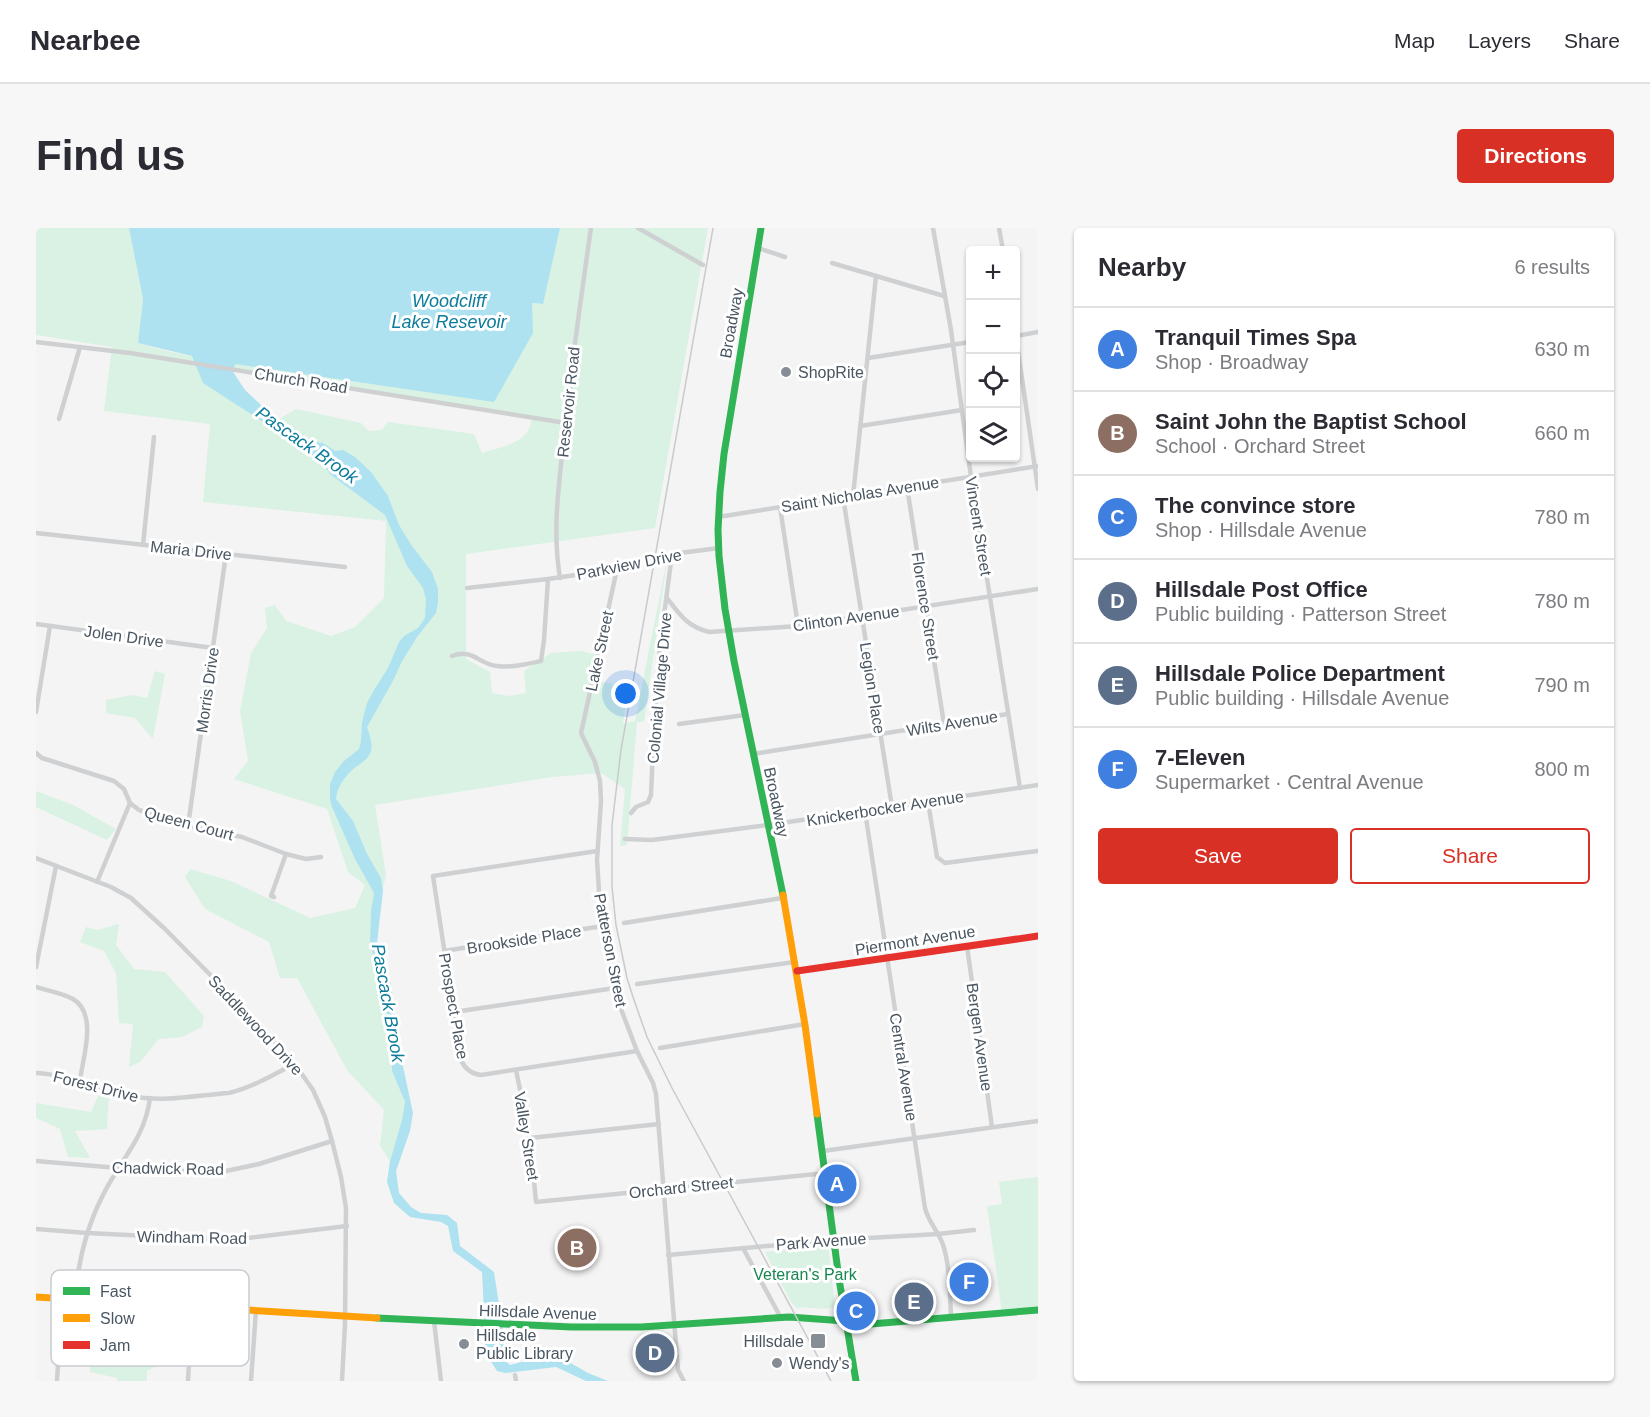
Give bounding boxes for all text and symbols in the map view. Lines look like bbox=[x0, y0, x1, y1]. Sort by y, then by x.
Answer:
text: Nearbee bbox=[30, 25, 141, 56]
text: Map bbox=[1394, 29, 1435, 52]
text: Layers bbox=[1468, 29, 1531, 52]
text: Share bbox=[1564, 29, 1620, 52]
button: Directions bbox=[1457, 129, 1614, 183]
text: Find us bbox=[36, 132, 185, 179]
map controls bbox=[966, 246, 1020, 462]
button: + bbox=[966, 246, 1020, 300]
text: Nearby bbox=[1098, 252, 1186, 282]
text: 6 results bbox=[1514, 256, 1590, 278]
street label: Broadway bbox=[717, 287, 746, 360]
water label: Woodcliff Lake Resevoir bbox=[391, 291, 508, 332]
button: − bbox=[966, 300, 1020, 354]
text: Tranquil Times Spa bbox=[1155, 325, 1356, 350]
text: A bbox=[1110, 338, 1125, 360]
text: 630 m bbox=[1534, 338, 1590, 360]
street label: Reservoir Road bbox=[554, 346, 583, 458]
text: Shop · Broadway bbox=[1155, 351, 1308, 373]
button: locate bbox=[966, 354, 1020, 408]
place label: ShopRite bbox=[798, 364, 864, 381]
street label: Church Road bbox=[253, 365, 349, 396]
marker: ShopRite bbox=[779, 365, 793, 379]
water label: Pascack Brook bbox=[252, 402, 363, 488]
button: layers bbox=[966, 408, 1020, 462]
text: Saint John the Baptist School bbox=[1155, 409, 1467, 434]
text: B bbox=[1110, 422, 1125, 444]
text: 660 m bbox=[1534, 422, 1590, 444]
text: School · Orchard Street bbox=[1155, 435, 1365, 457]
street label: Saint Nicholas Avenue bbox=[780, 474, 940, 515]
street label: Vincent Street bbox=[962, 475, 995, 577]
text: The convince store bbox=[1155, 493, 1356, 518]
text: C bbox=[1110, 506, 1125, 528]
text: 780 m bbox=[1534, 506, 1590, 528]
text: Shop · Hillsdale Avenue bbox=[1155, 519, 1367, 541]
street label: Maria Drive bbox=[149, 538, 233, 563]
street label: Parkview Drive bbox=[575, 546, 683, 583]
street label: Florence Street bbox=[909, 551, 943, 662]
text: Hillsdale Post Office bbox=[1155, 577, 1368, 602]
text: D bbox=[1110, 590, 1125, 612]
text: 780 m bbox=[1534, 590, 1590, 612]
street label: Clinton Avenue bbox=[792, 603, 901, 634]
text: Public building · Patterson Street bbox=[1155, 603, 1446, 625]
street label: Lake Street bbox=[583, 609, 616, 693]
street label: Colonial Village Drive bbox=[644, 612, 675, 764]
street label: Jolen Drive bbox=[83, 623, 165, 650]
street label: Legion Place bbox=[857, 641, 888, 735]
street label: Morris Drive bbox=[193, 646, 222, 734]
text: Hillsdale Police Department bbox=[1155, 661, 1445, 686]
text: E bbox=[1111, 674, 1124, 696]
text: 790 m bbox=[1534, 674, 1590, 696]
your location bbox=[611, 679, 640, 708]
text: Public building · Hillsdale Avenue bbox=[1155, 687, 1449, 709]
street label: Wilts Avenue bbox=[905, 708, 999, 739]
text: 7-Eleven bbox=[1155, 745, 1246, 770]
text: F bbox=[1111, 758, 1124, 780]
text: 800 m bbox=[1534, 758, 1590, 780]
street label: Broadway bbox=[761, 766, 792, 839]
text: Supermarket · Central Avenue bbox=[1155, 771, 1424, 793]
street label: Knickerbocker Avenue bbox=[805, 788, 965, 829]
street label: Queen Court bbox=[142, 803, 236, 844]
button: Save bbox=[1098, 828, 1338, 884]
button: Share bbox=[1350, 828, 1590, 884]
street label: Patterson Street bbox=[591, 892, 630, 1009]
street label: Brookside Place bbox=[466, 922, 583, 957]
street label: Piermont Avenue bbox=[854, 923, 977, 958]
water label: Pascack Brook bbox=[368, 942, 408, 1065]
street label: Prospect Place bbox=[436, 952, 471, 1061]
street label: Saddlewood Drive bbox=[205, 972, 306, 1079]
street label: Bergen Avenue bbox=[963, 982, 996, 1092]
street label: Central Avenue bbox=[887, 1012, 920, 1122]
street label: Forest Drive bbox=[52, 1068, 140, 1105]
street label: Valley Street bbox=[511, 1091, 542, 1182]
street label: Chadwick Road bbox=[112, 1159, 224, 1178]
pin: A bbox=[818, 1162, 856, 1206]
street label: Orchard Street bbox=[628, 1174, 735, 1201]
pin: B bbox=[558, 1226, 596, 1270]
street label: Windham Road bbox=[137, 1228, 247, 1247]
street label: Park Avenue bbox=[775, 1230, 867, 1253]
pin: F bbox=[950, 1260, 988, 1304]
park label: Veteran's Park bbox=[753, 1266, 858, 1283]
legend bbox=[51, 1270, 249, 1366]
pin: E bbox=[894, 1280, 934, 1324]
text: Fast bbox=[100, 1283, 132, 1300]
pin: C bbox=[836, 1288, 876, 1334]
street label: Hillsdale Avenue bbox=[479, 1302, 597, 1323]
text: Slow bbox=[100, 1310, 135, 1327]
place label: Hillsdale Public Library bbox=[476, 1327, 573, 1362]
pin: D bbox=[636, 1330, 674, 1376]
marker: Hillsdale bbox=[809, 1332, 827, 1350]
place label: Hillsdale bbox=[744, 1333, 804, 1350]
text: Jam bbox=[100, 1337, 130, 1354]
marker: Hillsdale Public Library bbox=[457, 1337, 471, 1351]
place label: Wendy's bbox=[789, 1355, 850, 1372]
marker: Wendy's bbox=[770, 1356, 784, 1370]

